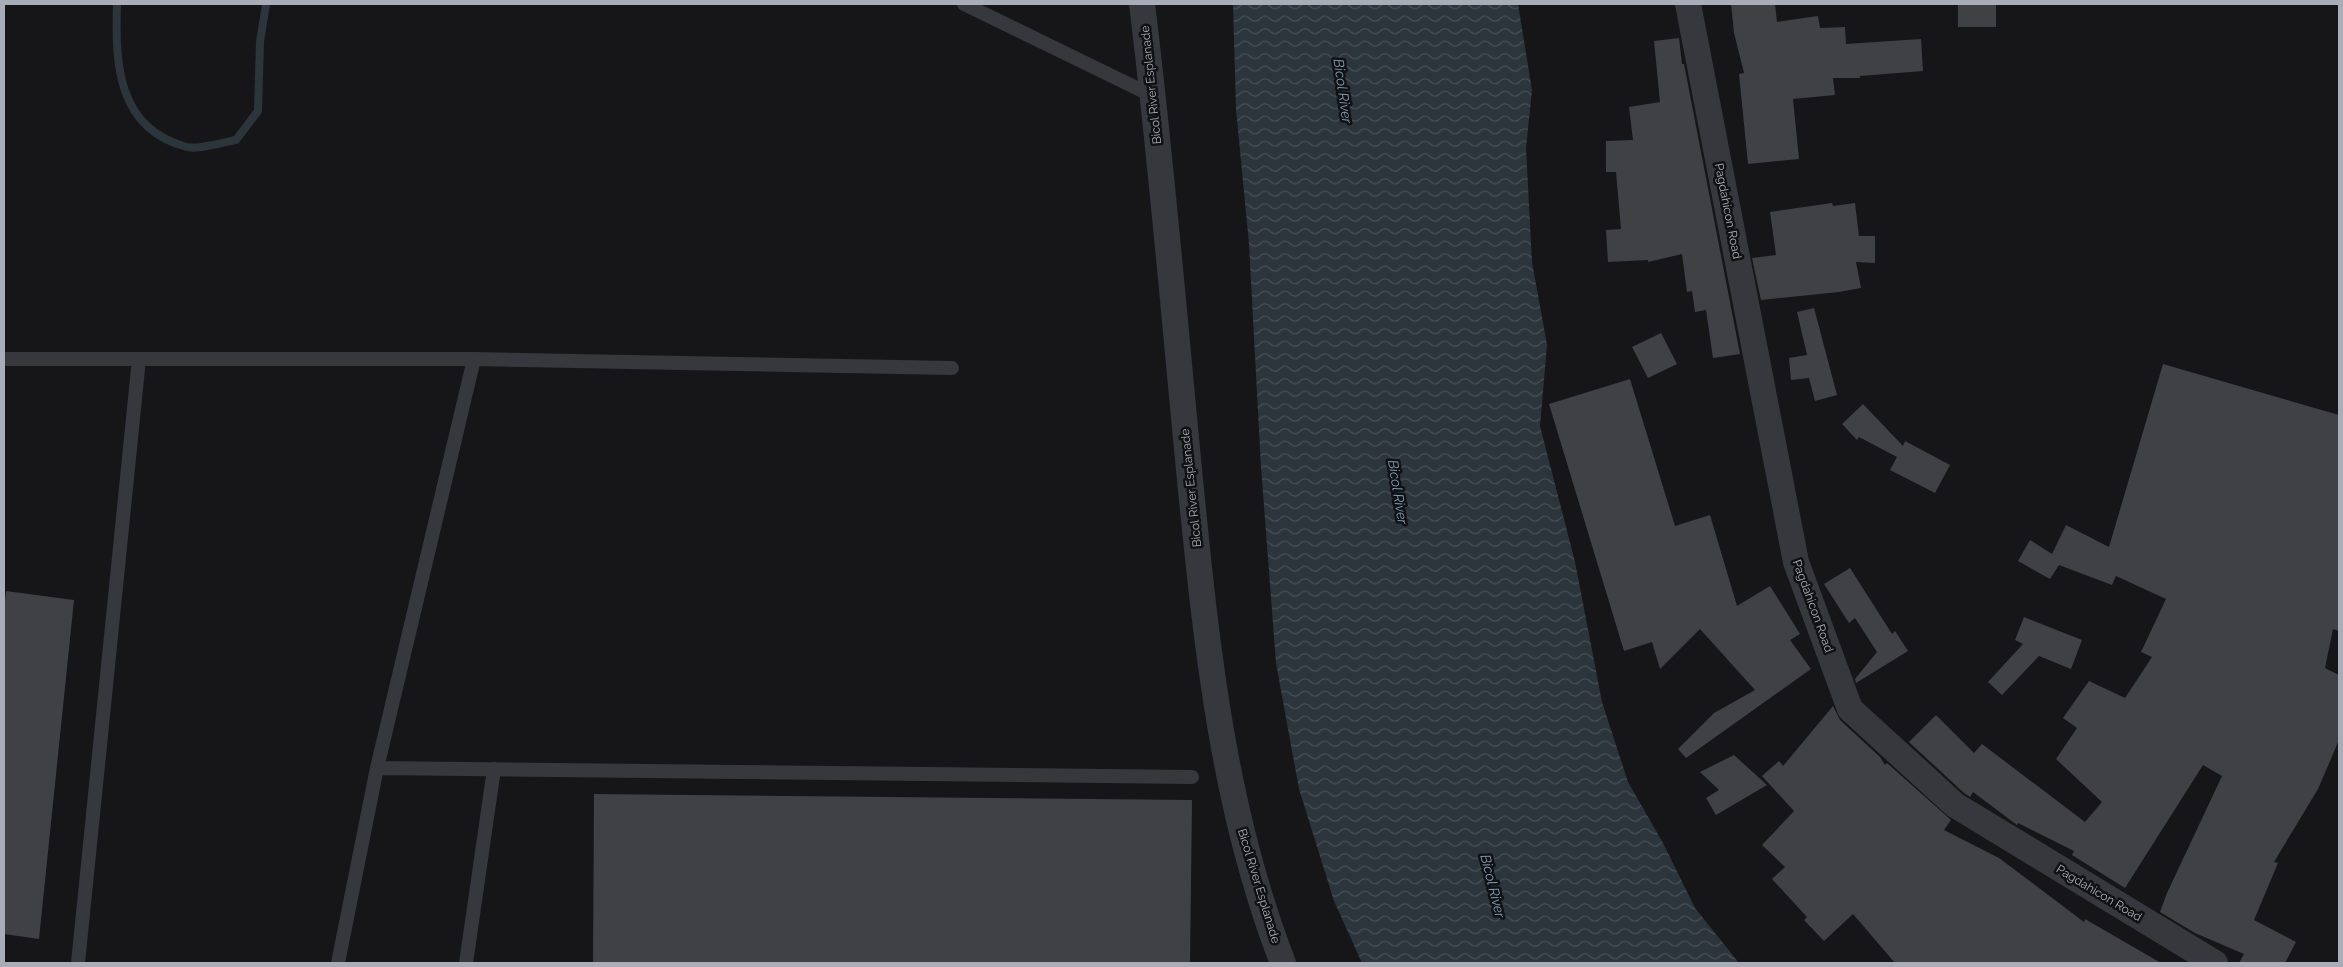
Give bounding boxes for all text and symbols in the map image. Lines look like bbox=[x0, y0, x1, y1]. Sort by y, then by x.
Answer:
street label: Bicol River Esplanade bbox=[1138, 25, 1164, 145]
water label: Bicol River bbox=[1331, 58, 1356, 125]
street label: Pagdahicon Road bbox=[1712, 162, 1744, 260]
street label: Bicol River Esplanade bbox=[1178, 428, 1204, 548]
water label: Bicol River bbox=[1385, 459, 1411, 526]
street label: Pagdahicon Road bbox=[1790, 558, 1836, 654]
street label: Bicol River Esplanade bbox=[1235, 827, 1283, 945]
water label: Bicol River bbox=[1477, 853, 1509, 921]
street label: Pagdahicon Road bbox=[2054, 862, 2144, 924]

